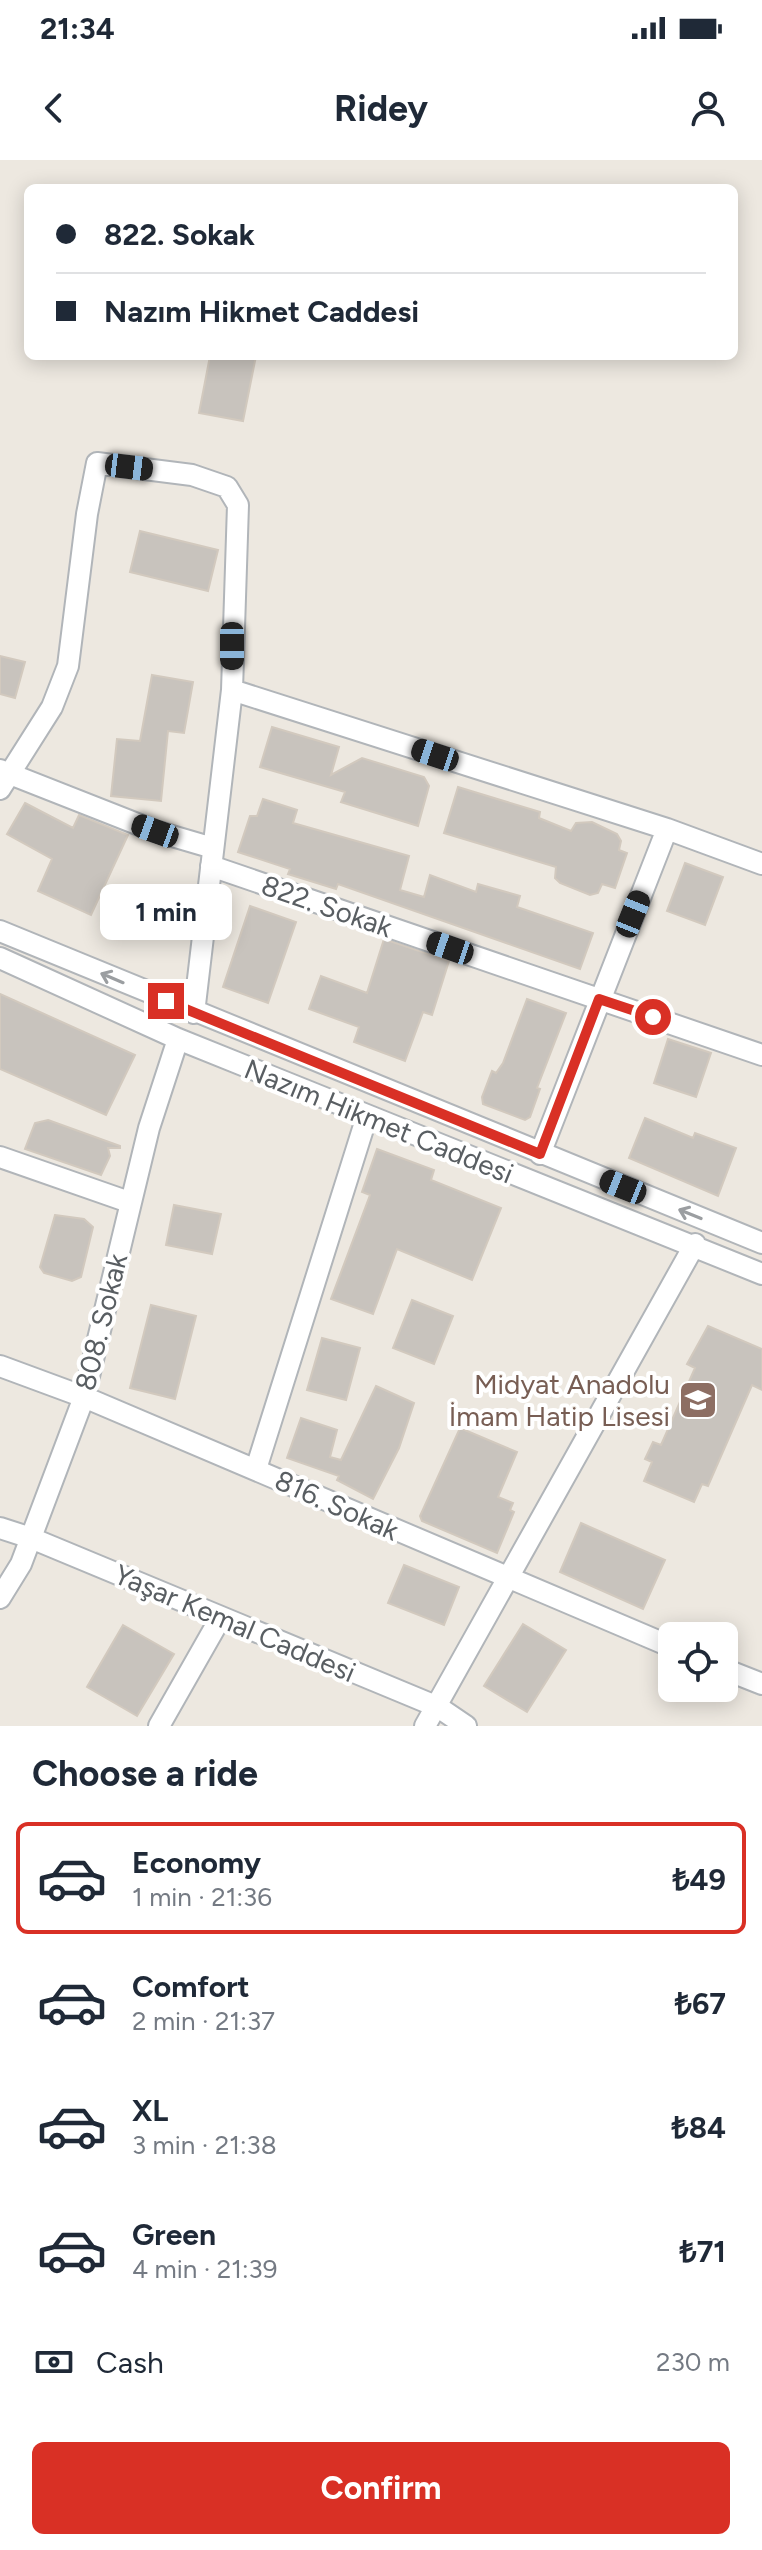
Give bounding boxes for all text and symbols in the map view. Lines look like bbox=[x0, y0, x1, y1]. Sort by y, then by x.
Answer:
text: 21:34 bbox=[40, 10, 115, 47]
icon: back bbox=[32, 86, 76, 130]
icon: person bbox=[686, 86, 730, 130]
text: Ridey bbox=[334, 87, 428, 130]
text: 822. Sokak bbox=[104, 216, 255, 253]
text: Nazım Hikmet Caddesi bbox=[104, 293, 419, 330]
car bbox=[104, 452, 154, 482]
car bbox=[220, 622, 244, 670]
car bbox=[408, 736, 462, 774]
car bbox=[128, 812, 182, 850]
street label: 822. Sokak bbox=[257, 868, 397, 944]
callout: 1 min bbox=[100, 885, 232, 941]
car bbox=[613, 887, 653, 941]
text: 1 min bbox=[135, 896, 197, 928]
car bbox=[423, 929, 477, 967]
one-way arrow bbox=[100, 970, 125, 985]
route end bbox=[148, 983, 184, 1019]
route start bbox=[635, 999, 671, 1035]
street label: Nazım Hikmet Caddesi bbox=[240, 1052, 518, 1190]
car bbox=[596, 1167, 650, 1207]
one-way arrow bbox=[678, 1206, 703, 1220]
street label: 808. Sokak bbox=[68, 1250, 134, 1394]
place label: Midyat Anadolu İmam Hatip Lisesi bbox=[449, 1367, 670, 1433]
school or university icon: Midyat Anadolu İmam Hatip Lisesi bbox=[677, 1379, 719, 1421]
street label: 816. Sokak bbox=[270, 1463, 405, 1548]
street label: Yaşar Kemal Caddesi bbox=[109, 1557, 361, 1689]
map controls bbox=[658, 1622, 738, 1702]
button: locate bbox=[658, 1622, 738, 1702]
text: Choose a ride bbox=[32, 1752, 258, 1795]
icon: car bbox=[36, 1842, 108, 1914]
text: Economy bbox=[132, 1844, 261, 1881]
text: ₺49 bbox=[672, 1861, 726, 1898]
text: 1 min · 21:36 bbox=[132, 1881, 272, 1913]
icon: car bbox=[36, 1966, 108, 2038]
text: Comfort bbox=[132, 1968, 250, 2005]
text: ₺67 bbox=[675, 1985, 726, 2022]
text: 2 min · 21:37 bbox=[132, 2005, 275, 2037]
icon: car bbox=[36, 2090, 108, 2162]
text: XL bbox=[132, 2092, 168, 2129]
text: ₺84 bbox=[671, 2109, 726, 2146]
text: 3 min · 21:38 bbox=[132, 2129, 277, 2161]
icon: car bbox=[36, 2214, 108, 2286]
text: Green bbox=[132, 2216, 216, 2253]
text: ₺71 bbox=[680, 2233, 726, 2270]
text: 4 min · 21:39 bbox=[132, 2253, 277, 2285]
icon: cash bbox=[32, 2340, 76, 2384]
text: Cash bbox=[96, 2344, 164, 2381]
text: 230 m bbox=[656, 2346, 730, 2378]
button: Confirm bbox=[32, 2442, 730, 2534]

